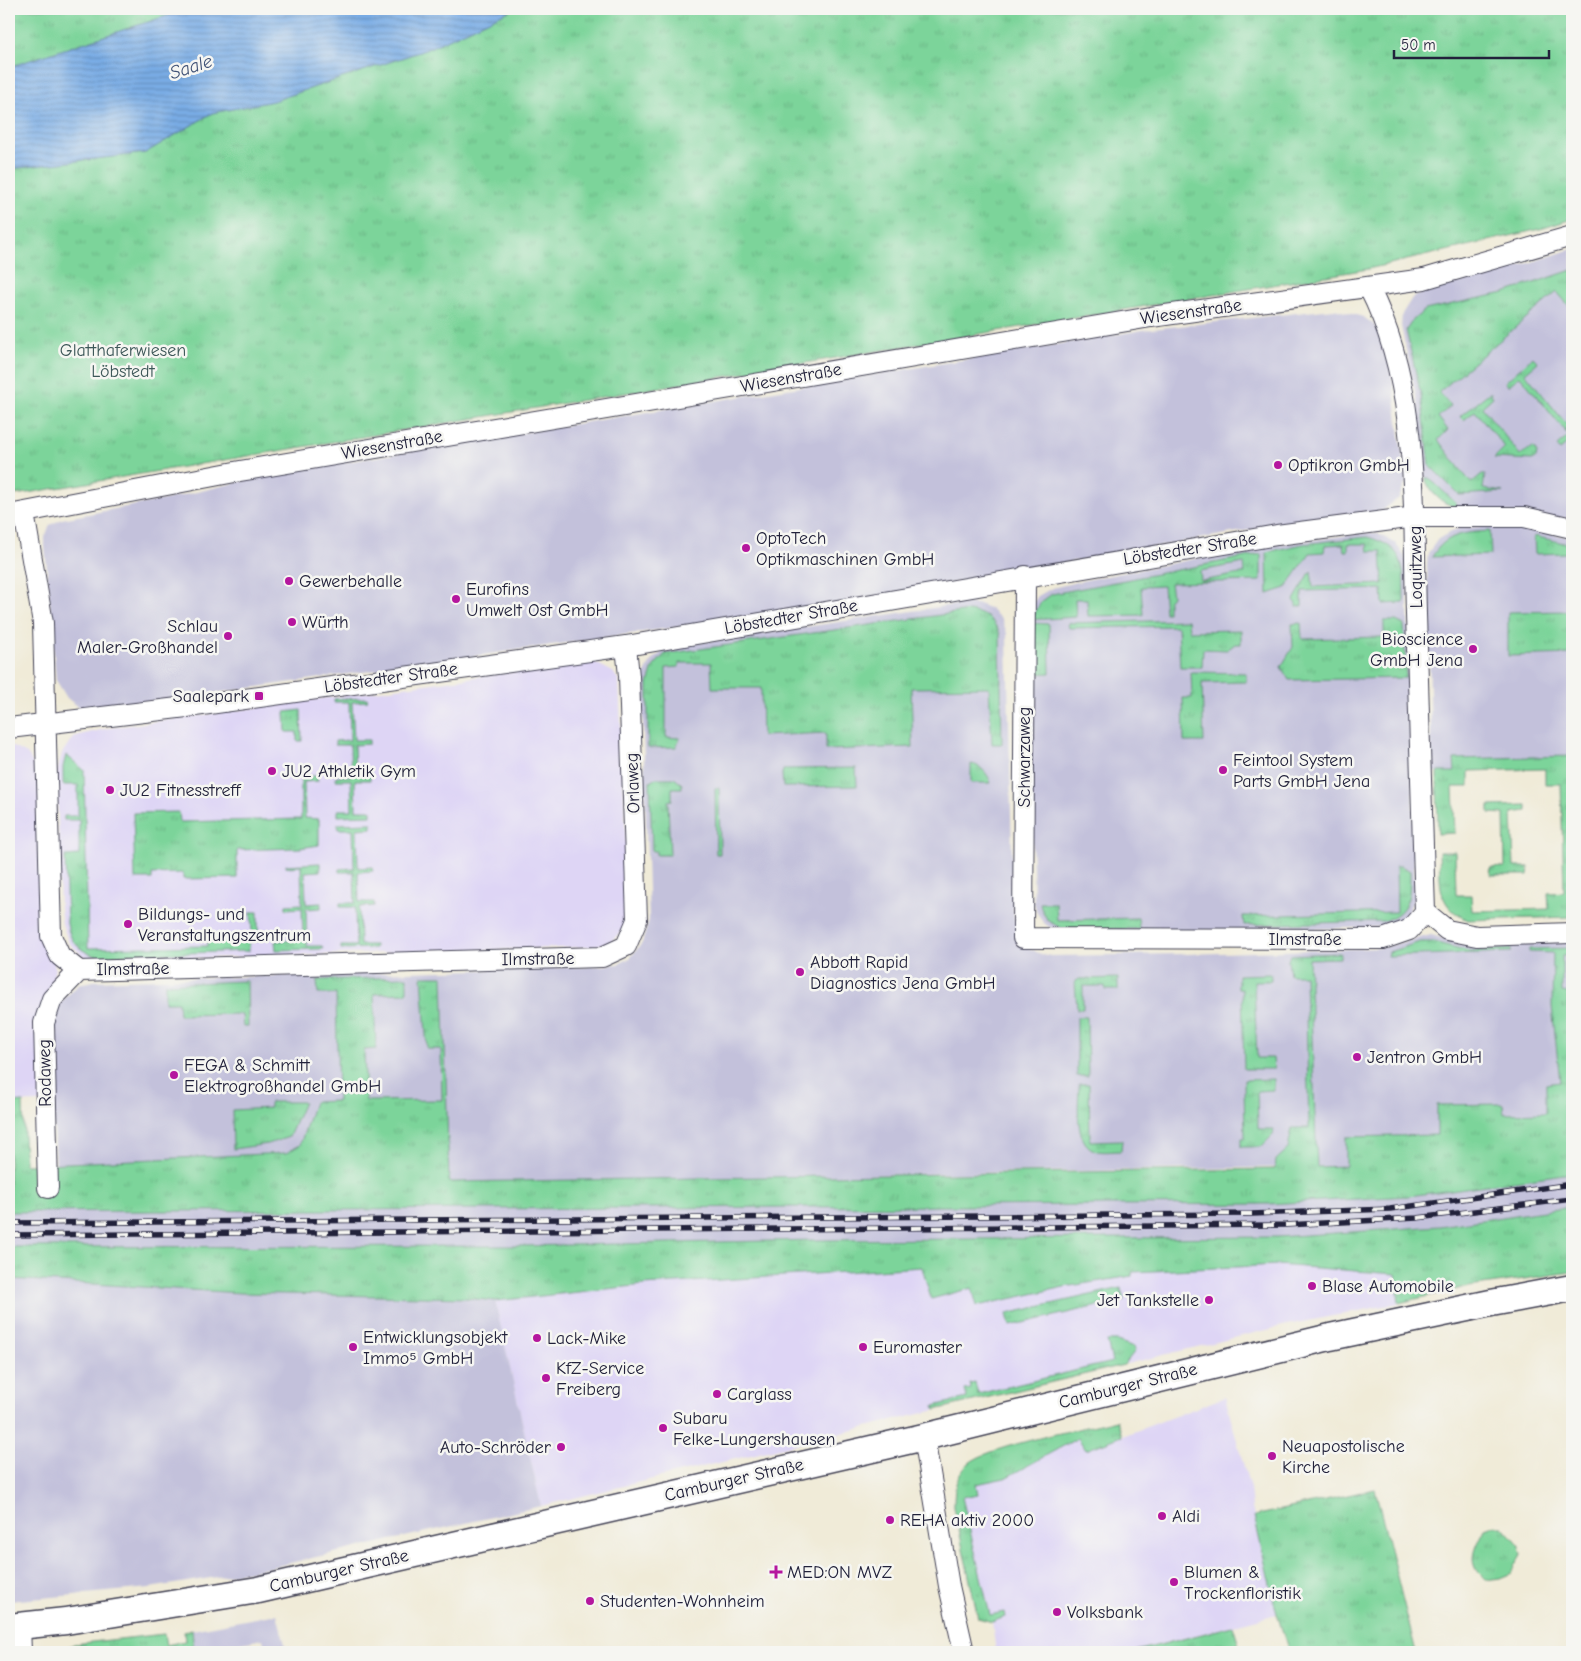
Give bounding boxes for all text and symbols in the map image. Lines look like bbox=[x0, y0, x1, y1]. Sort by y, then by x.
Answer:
scale bar bbox=[1394, 28, 1548, 60]
text: 50 m bbox=[1401, 36, 1436, 54]
water label: Saale bbox=[167, 50, 216, 84]
street label: Wiesenstraße bbox=[1139, 294, 1243, 330]
park label: Glatthaferwiesen Löbstedt bbox=[60, 340, 186, 382]
street label: Wiesenstraße bbox=[739, 359, 843, 397]
street label: Wiesenstraße bbox=[340, 426, 444, 464]
place label: Optikron GmbH bbox=[1288, 455, 1410, 476]
marker: Optikron GmbH bbox=[1272, 459, 1284, 471]
street label: Loquitzweg bbox=[1405, 525, 1427, 609]
place label: OptoTech Optikmaschinen GmbH bbox=[756, 528, 934, 570]
street label: Löbstedter Straße bbox=[1122, 528, 1258, 570]
marker: OptoTech Optikmaschinen GmbH bbox=[740, 542, 752, 554]
place label: Gewerbehalle bbox=[299, 571, 402, 592]
marker: Gewerbehalle bbox=[283, 575, 295, 587]
place label: Eurofins Umwelt Ost GmbH bbox=[466, 579, 609, 621]
marker: Eurofins Umwelt Ost GmbH bbox=[450, 593, 462, 605]
street label: Löbstedter Straße bbox=[723, 595, 859, 639]
place label: Würth bbox=[302, 612, 349, 633]
place label: Schlau Maler-Großhandel bbox=[77, 616, 218, 658]
marker: Würth bbox=[286, 616, 298, 628]
place label: Bioscience GmbH Jena bbox=[1370, 629, 1463, 671]
marker: Schlau Maler-Großhandel bbox=[222, 630, 234, 642]
marker: Bioscience GmbH Jena bbox=[1467, 643, 1479, 655]
street label: Löbstedter Straße bbox=[323, 658, 459, 698]
place label: Saalepark bbox=[173, 686, 249, 707]
marker: Saalepark bbox=[253, 690, 265, 702]
street label: Schwarzaweg bbox=[1014, 707, 1035, 807]
place label: Feintool System Parts GmbH Jena bbox=[1233, 750, 1370, 792]
street label: Orlaweg bbox=[621, 752, 645, 814]
place label: JU2 Athletik Gym bbox=[282, 761, 416, 782]
marker: Feintool System Parts GmbH Jena bbox=[1217, 764, 1229, 776]
marker: JU2 Athletik Gym bbox=[266, 765, 278, 777]
place label: JU2 Fitnesstreff bbox=[120, 780, 242, 801]
marker: JU2 Fitnesstreff bbox=[104, 784, 116, 796]
place label: Bildungs- und Veranstaltungszentrum bbox=[138, 904, 311, 946]
marker: Bildungs- und Veranstaltungszentrum bbox=[122, 918, 134, 930]
street label: Ilmstraße bbox=[1268, 929, 1342, 950]
street label: Ilmstraße bbox=[501, 948, 575, 970]
place label: Abbott Rapid Diagnostics Jena GmbH bbox=[810, 952, 995, 994]
street label: Ilmstraße bbox=[96, 958, 170, 980]
marker: Abbott Rapid Diagnostics Jena GmbH bbox=[794, 966, 806, 978]
street label: Rodaweg bbox=[34, 1039, 56, 1107]
place label: Jentron GmbH bbox=[1367, 1047, 1482, 1068]
marker: Jentron GmbH bbox=[1351, 1051, 1363, 1063]
place label: FEGA & Schmitt Elektrogroßhandel GmbH bbox=[184, 1055, 381, 1097]
marker: FEGA & Schmitt Elektrogroßhandel GmbH bbox=[168, 1069, 180, 1081]
place label: Blase Automobile bbox=[1322, 1276, 1454, 1297]
marker: Blase Automobile bbox=[1306, 1280, 1318, 1292]
place label: Jet Tankstelle bbox=[1097, 1290, 1199, 1311]
marker: Jet Tankstelle bbox=[1203, 1294, 1215, 1306]
place label: Entwicklungsobjekt Immo⁵ GmbH bbox=[363, 1327, 508, 1369]
place label: Lack-Mike bbox=[547, 1328, 626, 1349]
marker: Lack-Mike bbox=[531, 1332, 543, 1344]
place label: Euromaster bbox=[873, 1337, 963, 1358]
marker: Entwicklungsobjekt Immo⁵ GmbH bbox=[347, 1341, 359, 1353]
marker: Euromaster bbox=[857, 1341, 869, 1353]
place label: KfZ-Service Freiberg bbox=[556, 1358, 644, 1400]
street label: Camburger Straße bbox=[1057, 1359, 1199, 1413]
marker: KfZ-Service Freiberg bbox=[540, 1372, 552, 1384]
place label: Carglass bbox=[727, 1384, 792, 1405]
marker: Carglass bbox=[711, 1388, 723, 1400]
place label: Subaru Felke-Lungershausen bbox=[673, 1408, 836, 1450]
marker: Subaru Felke-Lungershausen bbox=[657, 1422, 669, 1434]
place label: Neuapostolische Kirche bbox=[1282, 1436, 1405, 1478]
place label: Auto-Schröder bbox=[440, 1437, 552, 1458]
marker: Auto-Schröder bbox=[555, 1441, 567, 1453]
marker: Neuapostolische Kirche bbox=[1266, 1450, 1278, 1462]
street label: Camburger Straße bbox=[662, 1454, 806, 1506]
place label: Aldi bbox=[1172, 1506, 1200, 1527]
place label: REHA aktiv 2000 bbox=[900, 1510, 1034, 1531]
marker: Aldi bbox=[1156, 1510, 1168, 1522]
marker: REHA aktiv 2000 bbox=[884, 1514, 896, 1526]
street label: Camburger Straße bbox=[267, 1545, 411, 1597]
place label: MED:ON MVZ bbox=[787, 1562, 893, 1583]
place label: Blumen & Trockenfloristik bbox=[1184, 1562, 1301, 1604]
marker: MED:ON MVZ bbox=[769, 1565, 783, 1579]
marker: Blumen & Trockenfloristik bbox=[1168, 1576, 1180, 1588]
place label: Studenten-Wohnheim bbox=[600, 1591, 765, 1612]
marker: Studenten-Wohnheim bbox=[584, 1595, 596, 1607]
place label: Volksbank bbox=[1067, 1602, 1143, 1623]
marker: Volksbank bbox=[1051, 1606, 1063, 1618]

